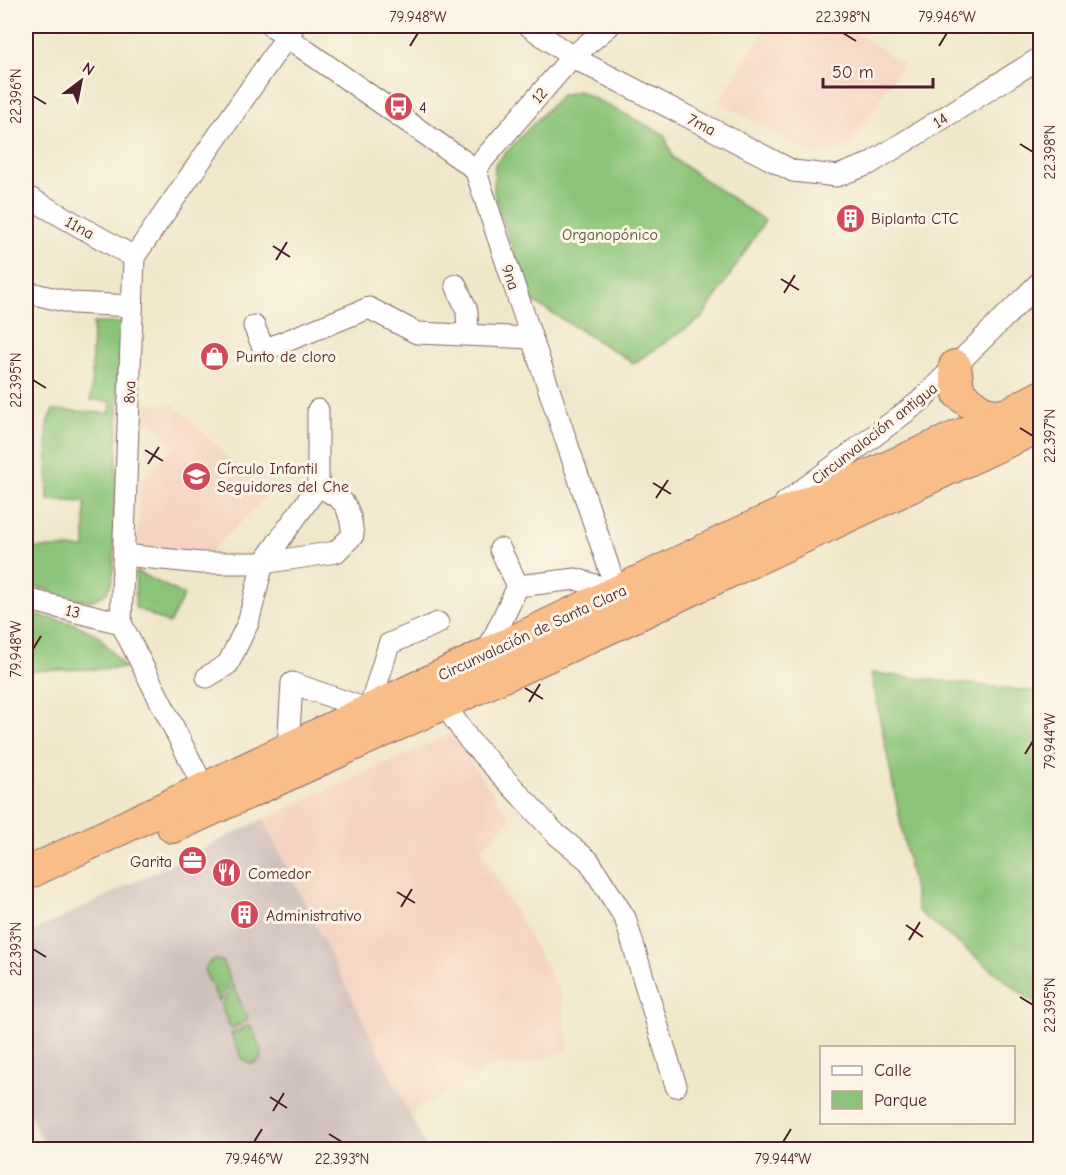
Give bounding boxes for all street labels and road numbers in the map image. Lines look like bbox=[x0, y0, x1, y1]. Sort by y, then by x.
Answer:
street label: 12 bbox=[528, 84, 551, 107]
street label: 14 bbox=[930, 109, 951, 132]
street label: 7ma bbox=[685, 110, 719, 140]
street label: 11na bbox=[62, 213, 97, 243]
street label: 9na bbox=[497, 262, 523, 292]
street label: Circunvalación antigua bbox=[808, 379, 941, 488]
street label: 8va bbox=[121, 380, 139, 404]
street label: Circunvalación de Santa Clara bbox=[435, 581, 629, 685]
street label: 13 bbox=[64, 601, 82, 622]

